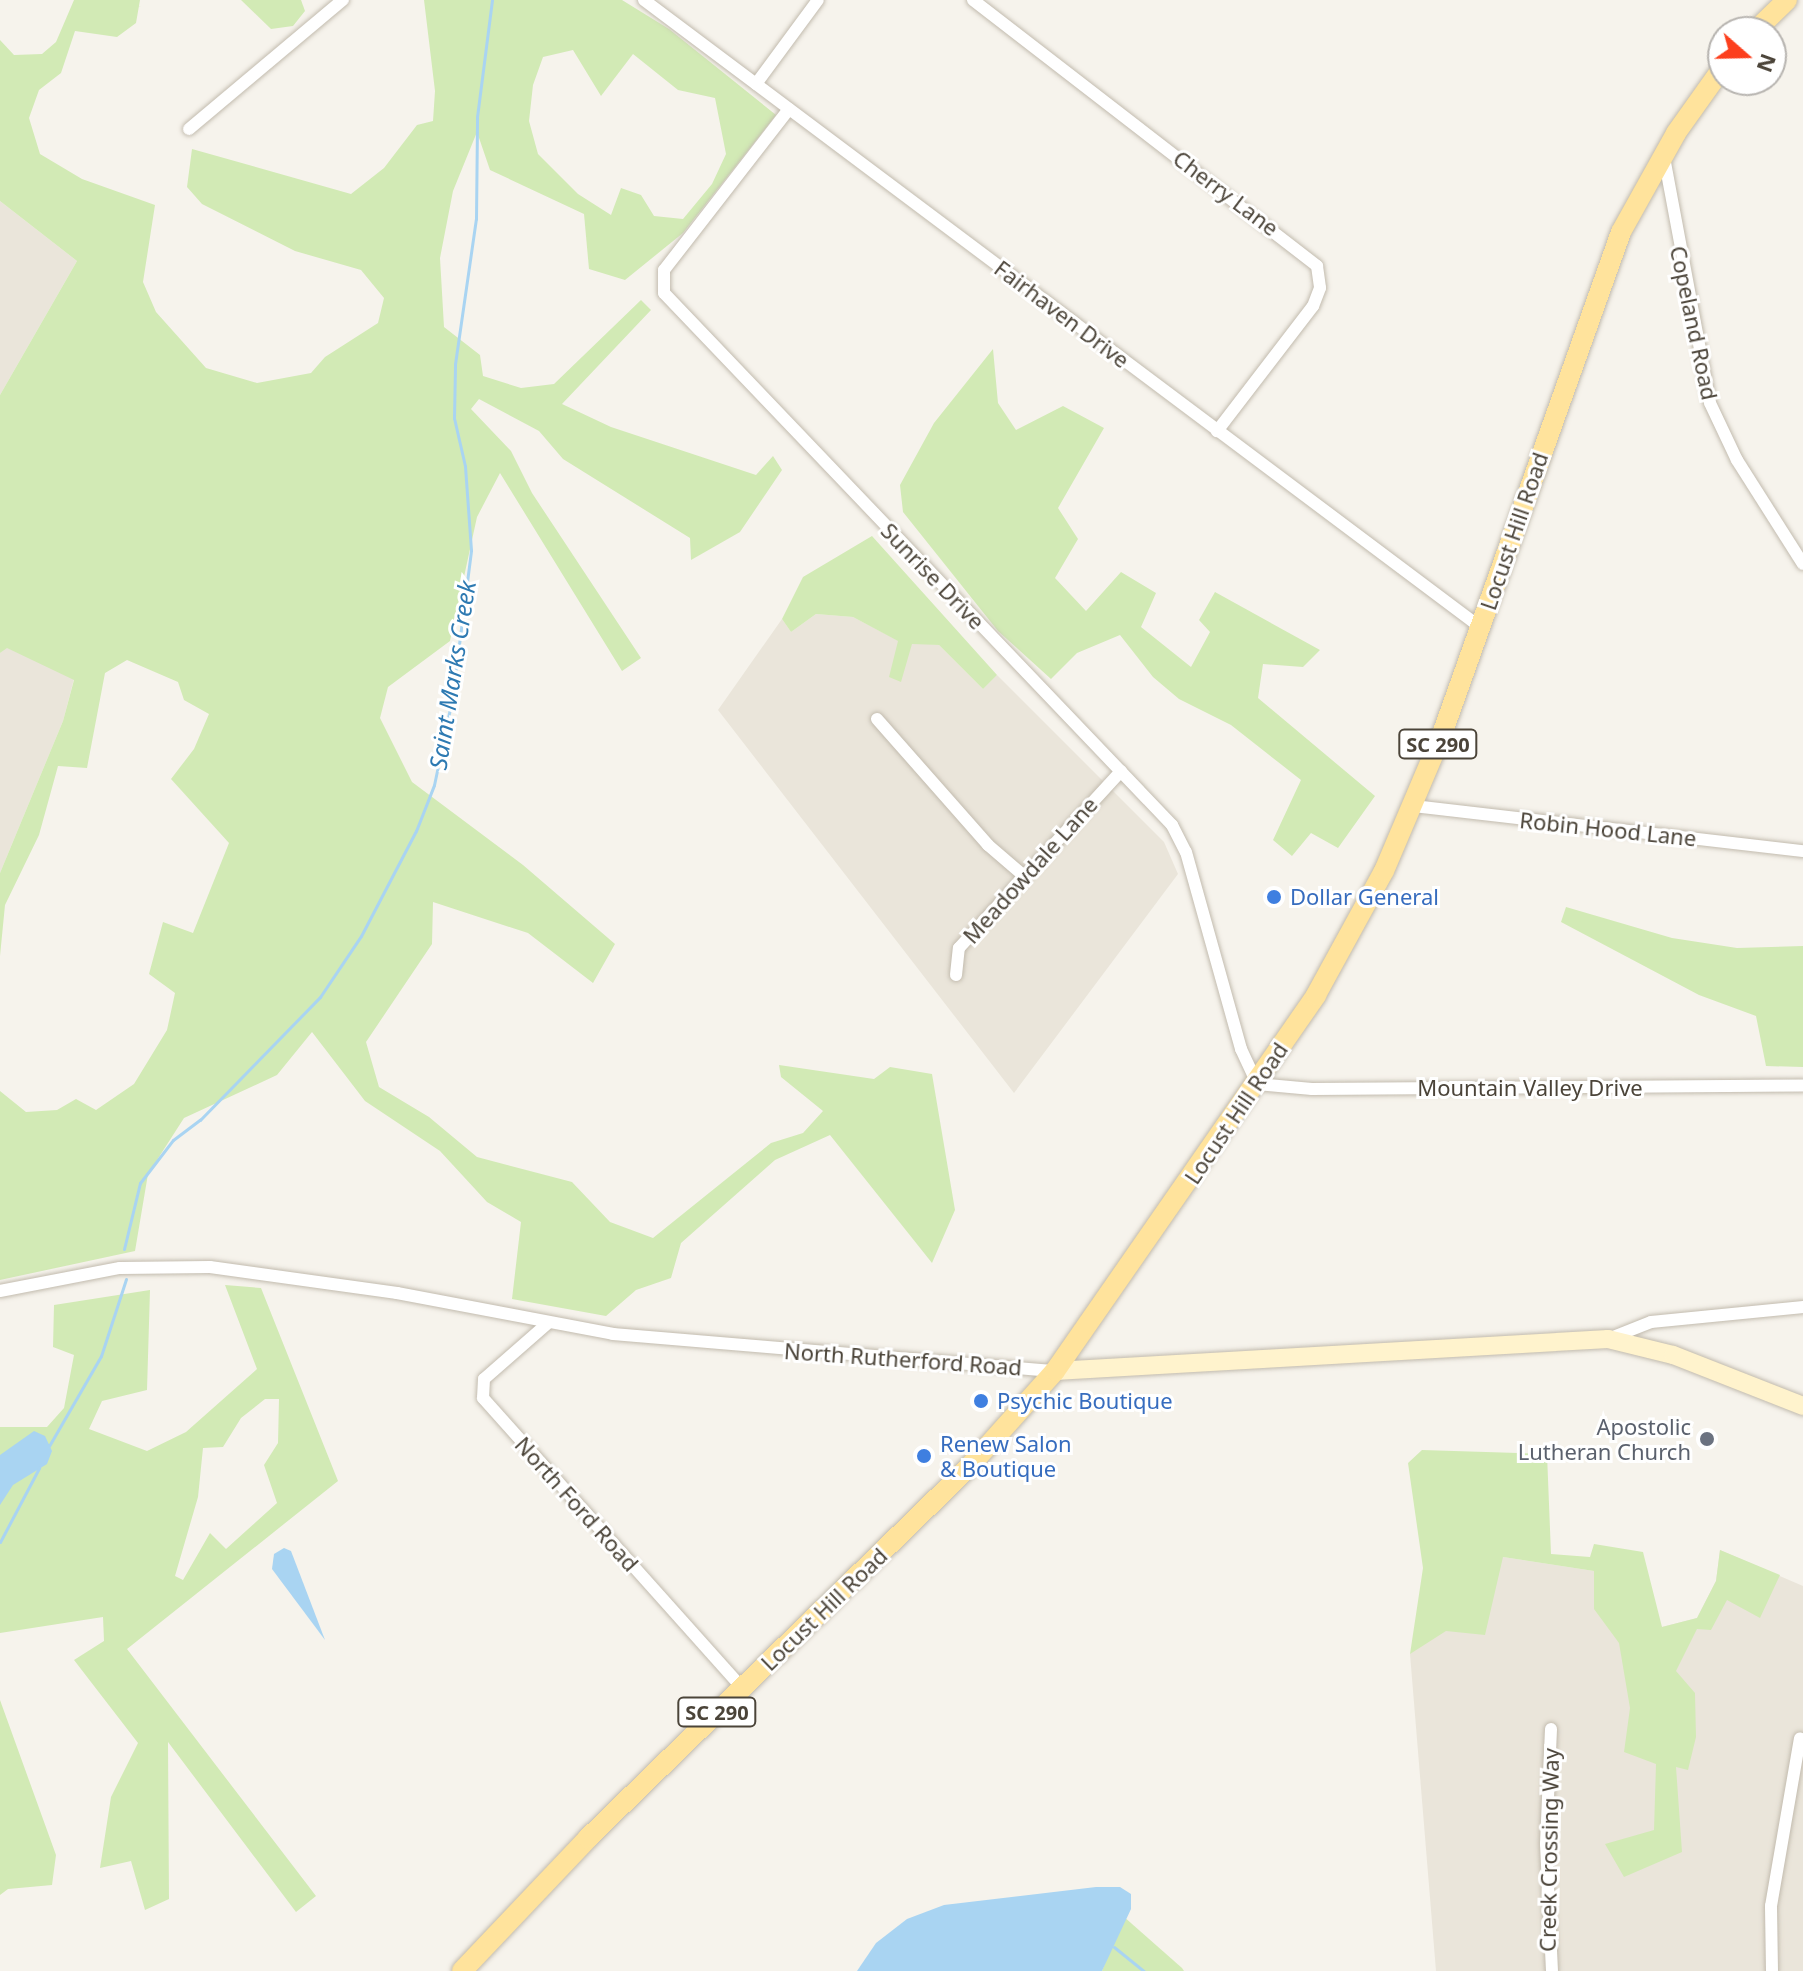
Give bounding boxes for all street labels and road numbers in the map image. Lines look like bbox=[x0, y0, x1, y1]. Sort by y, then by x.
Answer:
street label: Cherry Lane bbox=[1168, 145, 1284, 241]
street label: Copeland Road bbox=[1665, 244, 1723, 402]
street label: Fairhaven Drive bbox=[989, 255, 1135, 373]
street label: Locust Hill Road bbox=[1475, 449, 1553, 613]
street label: Sunrise Drive bbox=[876, 518, 990, 634]
road number: SC 290 bbox=[1398, 728, 1478, 760]
street label: Meadowdale Lane bbox=[957, 791, 1103, 949]
street label: Robin Hood Lane bbox=[1518, 807, 1698, 851]
street label: Locust Hill Road bbox=[1179, 1037, 1293, 1189]
street label: Mountain Valley Drive bbox=[1417, 1075, 1643, 1101]
street label: North Rutherford Road bbox=[783, 1338, 1023, 1380]
street label: North Ford Road bbox=[510, 1431, 644, 1577]
street label: Locust Hill Road bbox=[755, 1542, 893, 1676]
road number: SC 290 bbox=[677, 1696, 757, 1728]
street label: Creek Crossing Way bbox=[1534, 1748, 1564, 1952]

